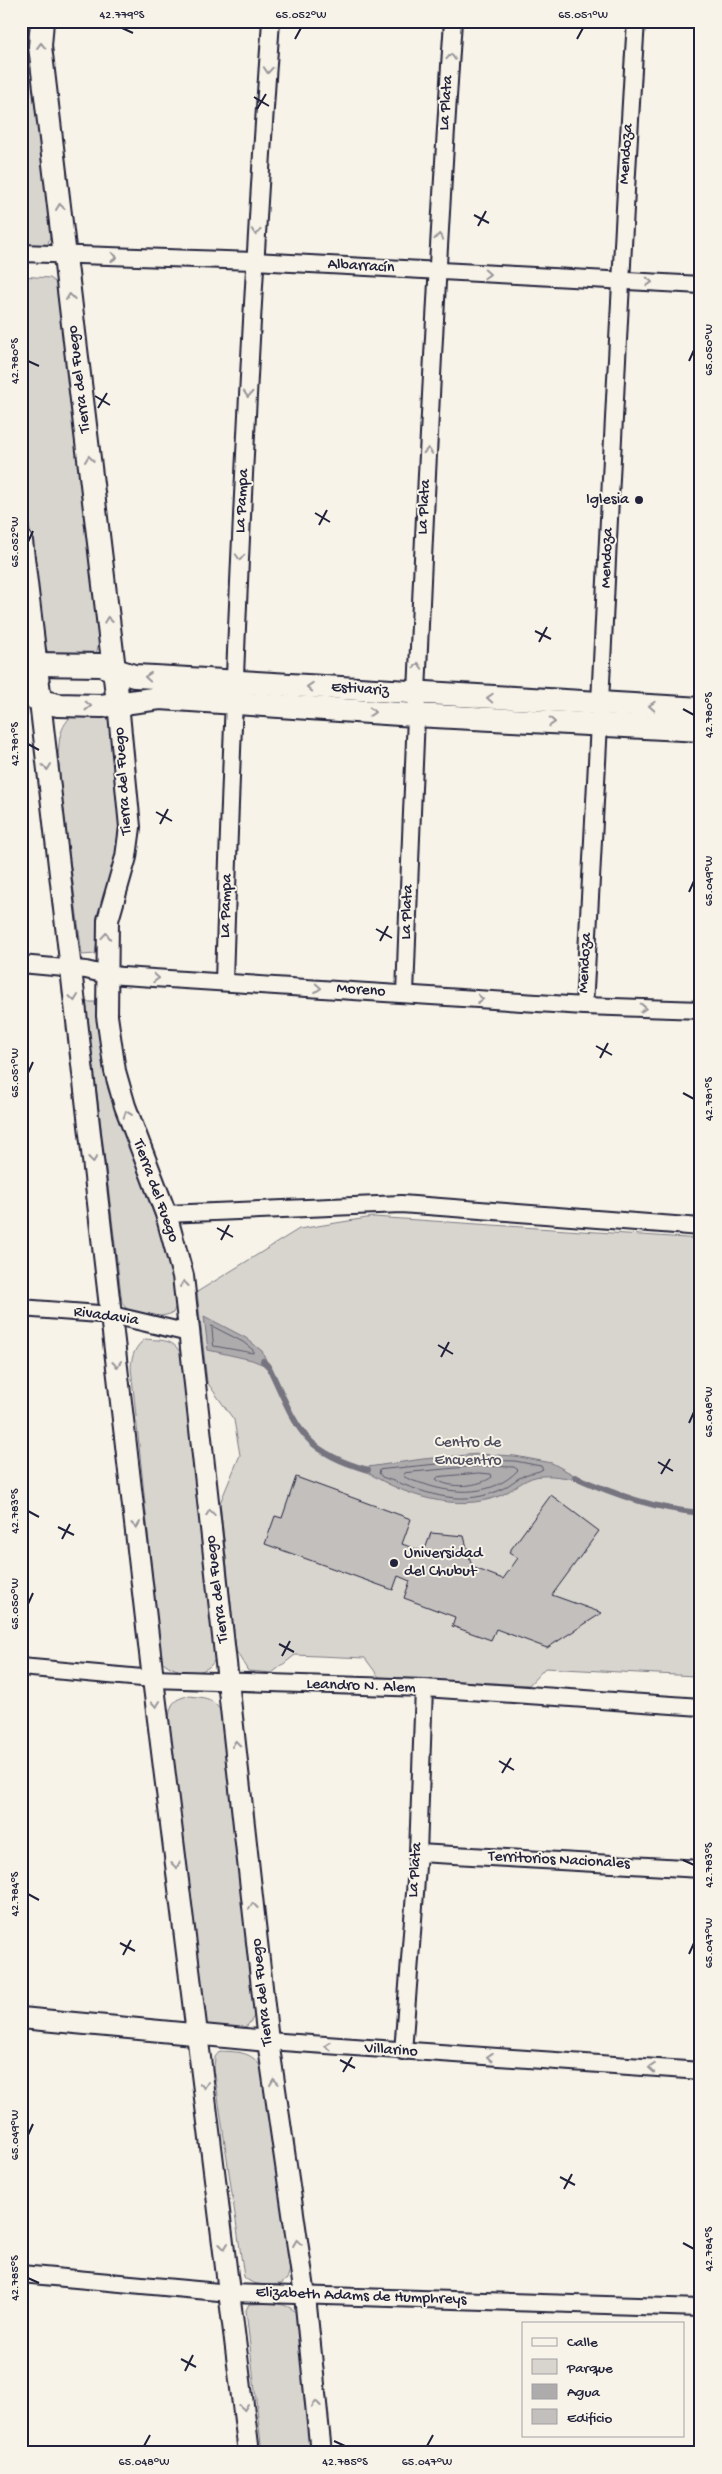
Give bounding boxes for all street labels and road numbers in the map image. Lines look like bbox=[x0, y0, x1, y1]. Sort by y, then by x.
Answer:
street label: La Plata bbox=[436, 74, 458, 131]
street label: Mendoza bbox=[615, 122, 639, 185]
street label: Albarracín bbox=[327, 256, 395, 278]
street label: Tierra del Fuego bbox=[64, 324, 96, 435]
street label: La Pampa bbox=[232, 467, 254, 534]
street label: La Plata bbox=[414, 478, 436, 535]
street label: Mendoza bbox=[597, 526, 619, 589]
street label: Estivariz bbox=[330, 679, 391, 702]
street label: Tierra del Fuego bbox=[111, 726, 137, 837]
street label: La Pampa bbox=[216, 872, 238, 938]
street label: La Plata bbox=[398, 883, 418, 940]
street label: Mendoza bbox=[575, 931, 597, 994]
street label: Moreno bbox=[336, 980, 386, 1002]
street label: Tierra del Fuego bbox=[127, 1136, 182, 1245]
street label: Rivadavia bbox=[72, 1303, 141, 1331]
street label: Tierra del Fuego bbox=[202, 1534, 234, 1645]
street label: Leandro N. Alem bbox=[306, 1676, 417, 1698]
street label: La Plata bbox=[405, 1841, 427, 1898]
street label: Territorios Nacionales bbox=[487, 1848, 631, 1874]
street label: Tierra del Fuego bbox=[248, 1937, 278, 2048]
street label: Villarino bbox=[363, 2040, 418, 2062]
street label: Elizabeth Adams de Humphreys bbox=[255, 2284, 468, 2310]

